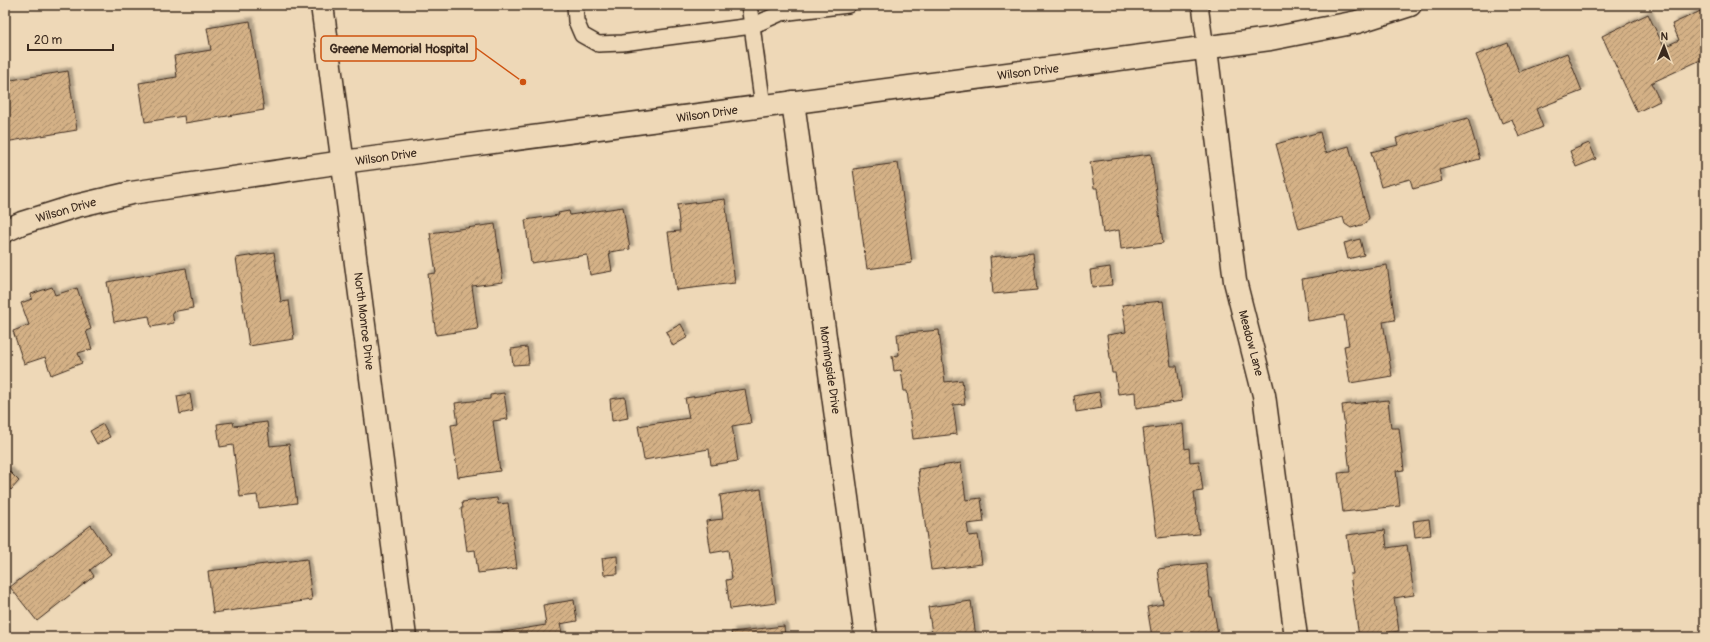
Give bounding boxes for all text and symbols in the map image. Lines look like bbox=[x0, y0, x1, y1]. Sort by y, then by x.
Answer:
scale bar bbox=[28, 26, 113, 52]
north arrow bbox=[1644, 26, 1684, 66]
text: N bbox=[1660, 30, 1669, 43]
text: 20 m bbox=[34, 33, 63, 48]
callout: Greene Memorial Hospital bbox=[321, 36, 476, 61]
text: Greene Memorial Hospital bbox=[329, 41, 469, 57]
street label: Wilson Drive bbox=[996, 61, 1060, 84]
street label: Wilson Drive bbox=[675, 103, 739, 126]
street label: Wilson Drive bbox=[354, 146, 418, 169]
street label: Wilson Drive bbox=[34, 195, 98, 226]
street label: North Monroe Drive bbox=[350, 271, 377, 371]
street label: Meadow Lane bbox=[1235, 309, 1267, 378]
street label: Morningside Drive bbox=[816, 325, 843, 415]

